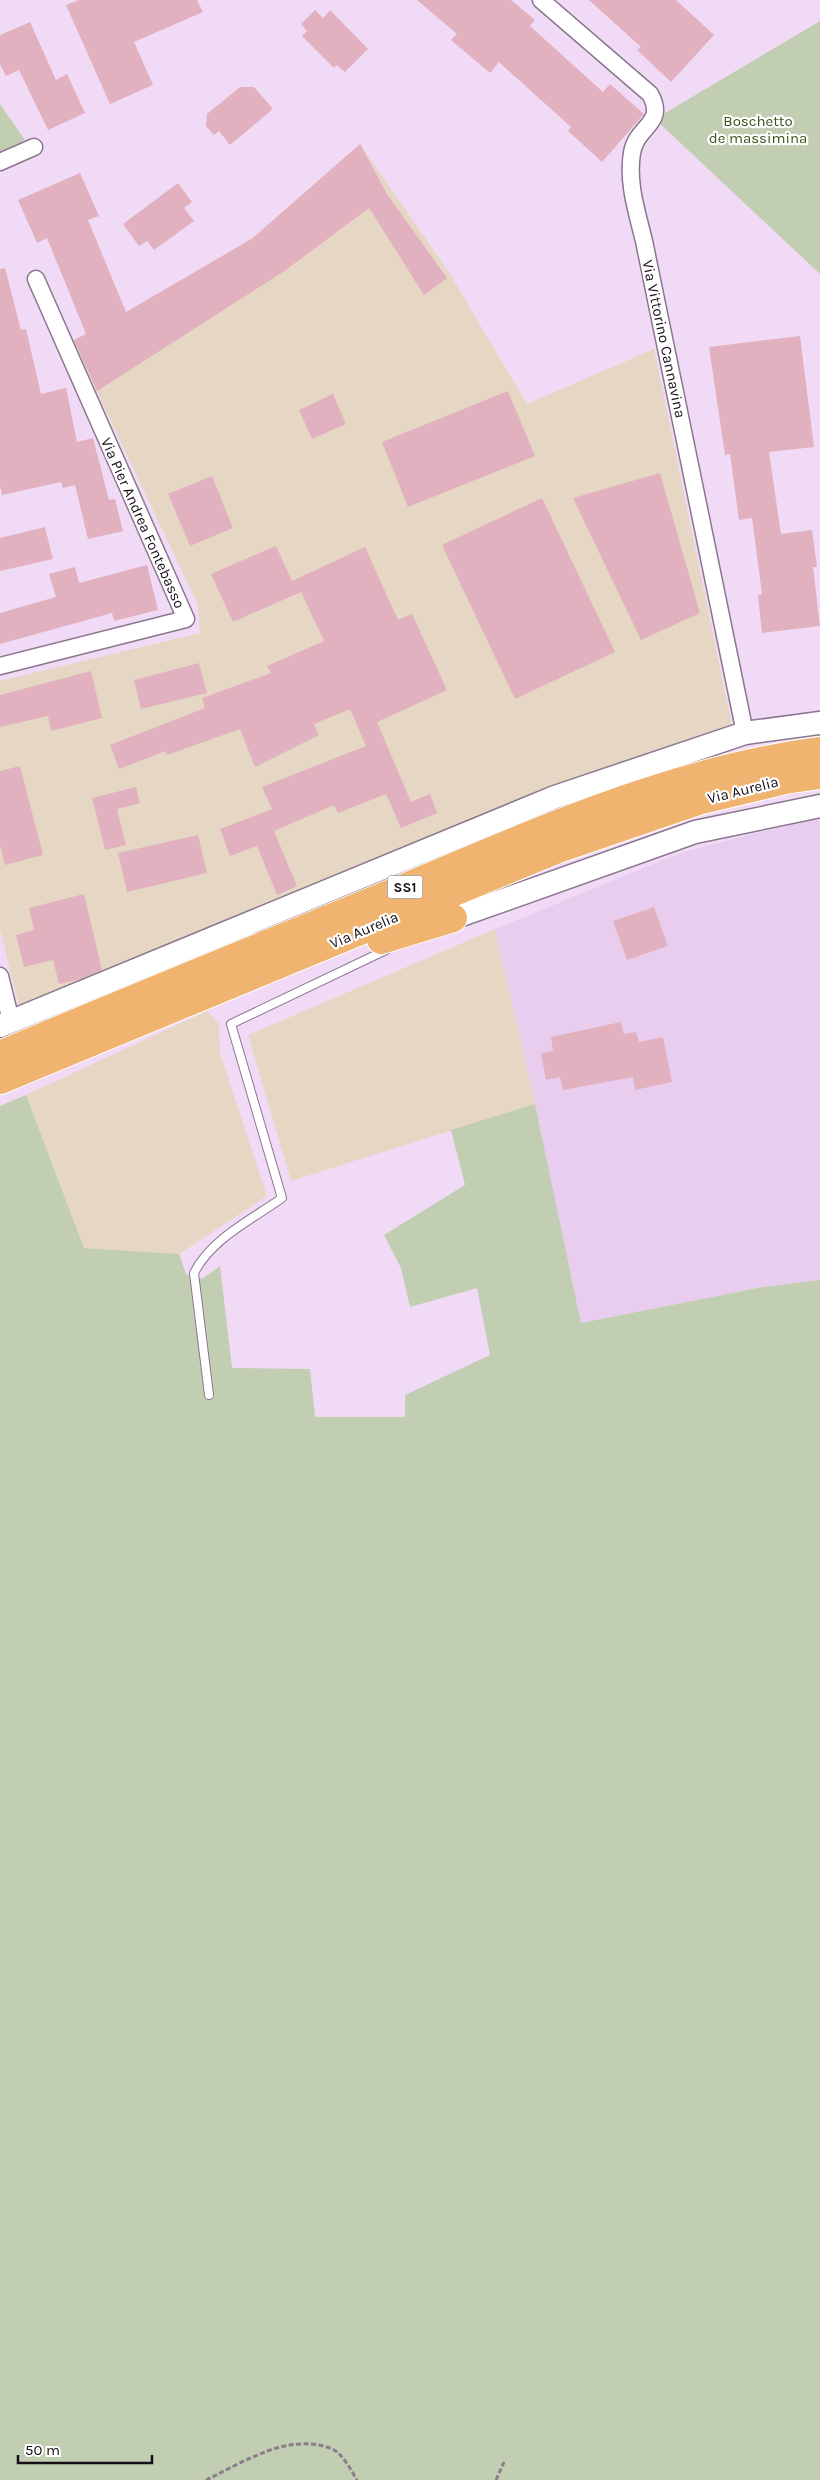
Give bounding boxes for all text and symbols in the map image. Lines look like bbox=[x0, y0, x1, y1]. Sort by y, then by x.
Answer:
park label: Boschetto de massimina bbox=[709, 112, 807, 147]
street label: Via Vittorino Cannavina bbox=[638, 258, 690, 420]
street label: Via Pier Andrea Fontebasso bbox=[97, 435, 189, 611]
street label: Via Aurelia bbox=[706, 772, 780, 808]
road number: SS1 bbox=[388, 876, 422, 899]
street label: Via Aurelia bbox=[327, 908, 401, 952]
scale bar bbox=[18, 2432, 151, 2464]
text: 50 m bbox=[25, 2441, 60, 2459]

